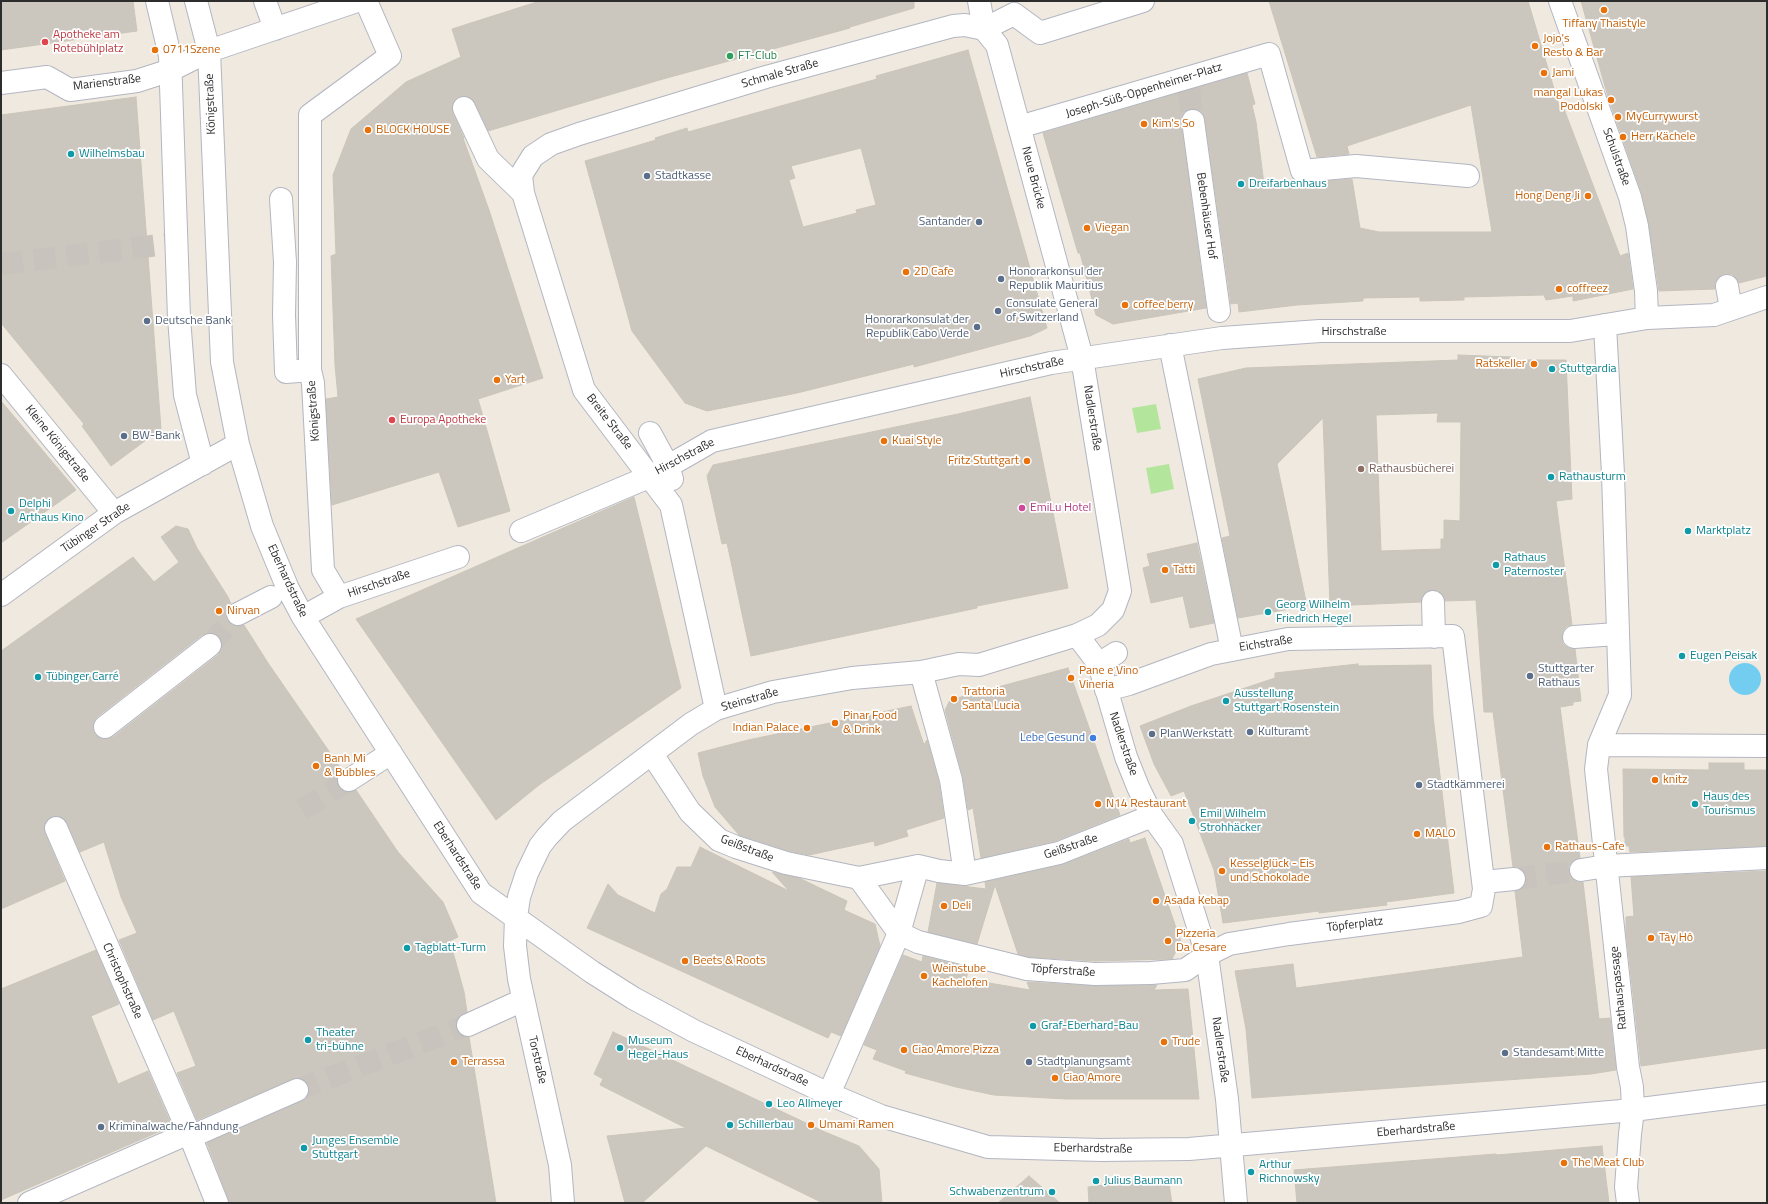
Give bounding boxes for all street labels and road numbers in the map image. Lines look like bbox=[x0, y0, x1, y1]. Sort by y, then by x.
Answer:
street label: Schmale Straße bbox=[740, 56, 820, 92]
street label: Joseph-Süß-Oppenheimer-Platz bbox=[1064, 60, 1224, 122]
street label: Marienstraße bbox=[72, 72, 142, 94]
street label: Königstraße bbox=[203, 73, 219, 135]
street label: Schulstraße bbox=[1599, 126, 1633, 188]
street label: Neue Brücke bbox=[1018, 145, 1048, 211]
street label: Bebenhäuser Hof bbox=[1193, 171, 1219, 261]
street label: Hirschstraße bbox=[1321, 325, 1387, 339]
street label: Hirschstraße bbox=[999, 354, 1065, 382]
street label: Königstraße bbox=[305, 380, 323, 442]
street label: Nadlerstraße bbox=[1080, 384, 1104, 452]
street label: Breite Straße bbox=[583, 391, 635, 453]
street label: Kleine Königstraße bbox=[22, 403, 92, 485]
street label: Hirschstraße bbox=[653, 435, 717, 479]
street label: Tübinger Straße bbox=[59, 500, 133, 556]
street label: Eberhardstraße bbox=[264, 542, 310, 620]
street label: Hirschstraße bbox=[346, 567, 412, 601]
street label: Eichstraße bbox=[1238, 633, 1294, 655]
street label: Steinstraße bbox=[720, 685, 780, 715]
street label: Nadlerstraße bbox=[1105, 710, 1141, 778]
street label: Eberhardstraße bbox=[429, 819, 485, 893]
street label: Geißstraße bbox=[1042, 831, 1100, 863]
street label: Geißstraße bbox=[718, 832, 776, 866]
street label: Töpferplatz bbox=[1326, 914, 1384, 936]
street label: Christophstraße bbox=[99, 941, 145, 1021]
street label: Rathauspassage bbox=[1607, 946, 1631, 1030]
street label: Töpferstraße bbox=[1030, 962, 1096, 980]
street label: Nadlerstraße bbox=[1208, 1016, 1232, 1084]
street label: Torstraße bbox=[525, 1035, 549, 1085]
street label: Eberhardstraße bbox=[733, 1044, 811, 1090]
street label: Eberhardstraße bbox=[1376, 1119, 1456, 1141]
street label: Eberhardstraße bbox=[1053, 1141, 1133, 1157]

